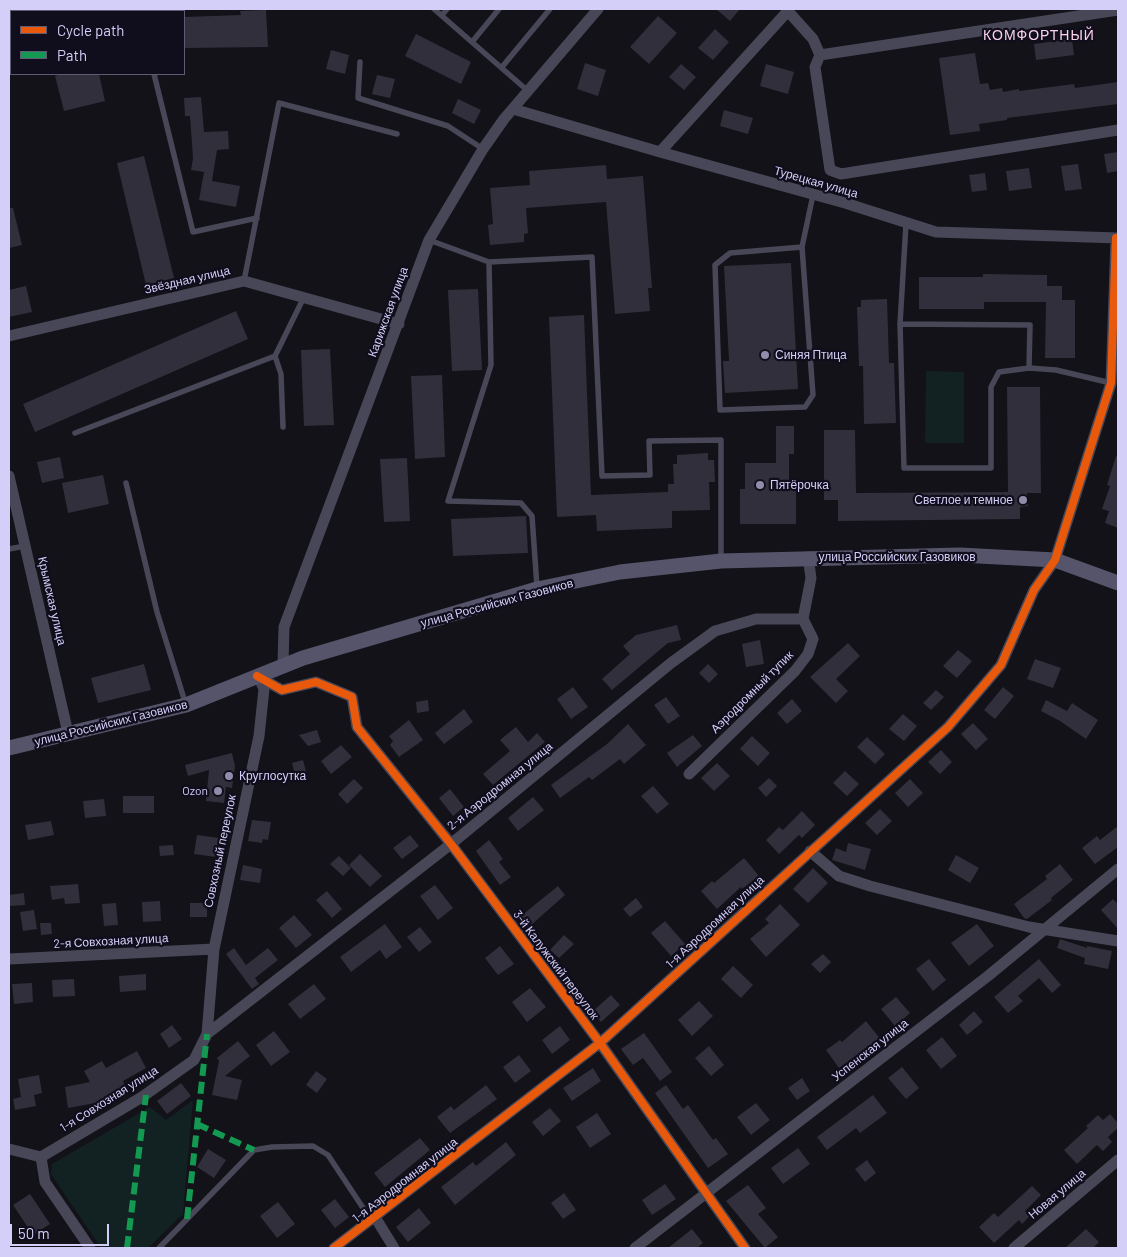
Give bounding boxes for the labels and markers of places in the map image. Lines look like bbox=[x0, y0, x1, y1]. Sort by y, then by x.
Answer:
place label: Синяя Птица bbox=[775, 348, 847, 362]
marker: Синяя Птица bbox=[759, 349, 771, 361]
place label: Пятёрочка bbox=[770, 478, 829, 492]
marker: Пятёрочка bbox=[754, 479, 766, 491]
place label: Светлое и темное bbox=[914, 493, 1013, 507]
marker: Светлое и темное bbox=[1017, 494, 1029, 506]
place label: Круглосутка bbox=[239, 769, 306, 783]
marker: Круглосутка bbox=[223, 770, 235, 782]
place label: Ozon bbox=[182, 784, 208, 798]
marker: Ozon bbox=[212, 785, 224, 797]

